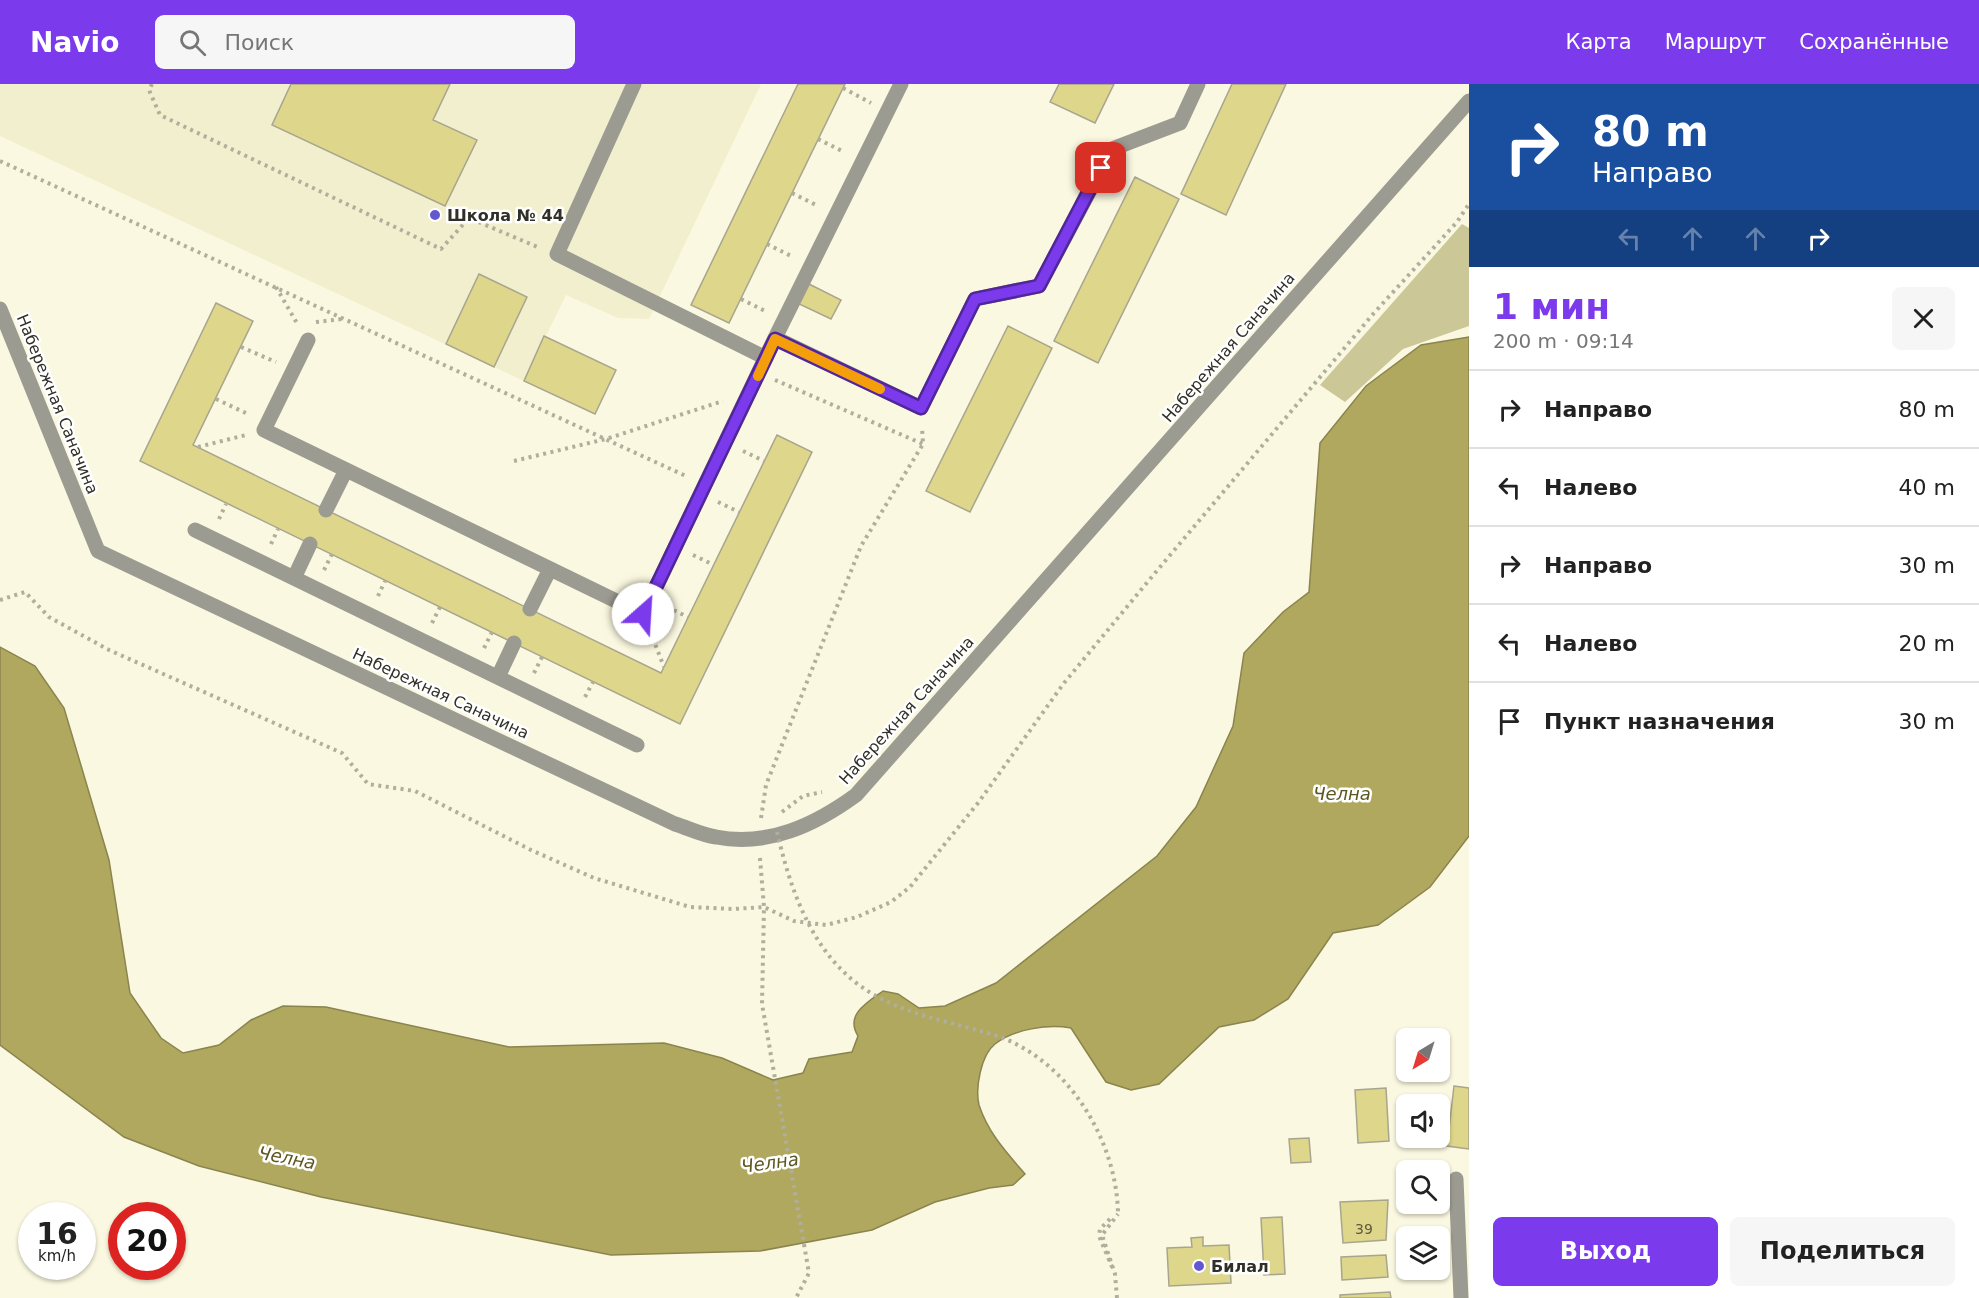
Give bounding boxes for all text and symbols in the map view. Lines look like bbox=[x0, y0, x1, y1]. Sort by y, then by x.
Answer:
search box bbox=[155, 15, 575, 69]
text: Navio bbox=[30, 26, 119, 59]
icon: search bbox=[176, 26, 209, 59]
text: Поиск bbox=[224, 30, 294, 55]
text: Карта bbox=[1566, 30, 1632, 54]
text: Маршрут bbox=[1665, 30, 1766, 54]
text: Сохранённые bbox=[1799, 30, 1949, 54]
text: 80 m bbox=[1592, 107, 1709, 156]
icon: right bbox=[1493, 108, 1571, 186]
pin bbox=[1075, 142, 1126, 193]
icon: arrive bbox=[1084, 151, 1117, 184]
text: Направо bbox=[1592, 157, 1713, 188]
place label: Школа № 44 bbox=[447, 206, 564, 225]
marker: Школа № 44 bbox=[428, 208, 442, 222]
icon: left bbox=[1613, 222, 1646, 255]
icon: ahead bbox=[1676, 222, 1709, 255]
icon: ahead bbox=[1739, 222, 1772, 255]
icon: right bbox=[1802, 222, 1835, 255]
street label: Набережная Саначина bbox=[1158, 269, 1299, 426]
text: 1 мин bbox=[1493, 286, 1610, 327]
button: close bbox=[1892, 287, 1955, 350]
street label: Набережная Саначина bbox=[13, 311, 102, 497]
text: 200 m · 09:14 bbox=[1493, 329, 1634, 353]
icon: right bbox=[1493, 393, 1526, 426]
text: Направо bbox=[1544, 397, 1652, 422]
text: 80 m bbox=[1899, 397, 1955, 422]
icon: left bbox=[1493, 471, 1526, 504]
text: Налево bbox=[1544, 475, 1637, 500]
text: 40 m bbox=[1899, 475, 1955, 500]
icon: right bbox=[1493, 549, 1526, 582]
text: Направо bbox=[1544, 553, 1652, 578]
text: 30 m bbox=[1899, 553, 1955, 578]
position arrow bbox=[611, 582, 675, 646]
icon: left bbox=[1493, 627, 1526, 660]
text: Налево bbox=[1544, 631, 1637, 656]
text: 20 m bbox=[1899, 631, 1955, 656]
street label: Набережная Саначина bbox=[835, 633, 978, 788]
street label: Набережная Саначина bbox=[350, 644, 532, 743]
icon: arrive bbox=[1493, 705, 1526, 738]
text: Пункт назначения bbox=[1544, 709, 1775, 734]
text: 30 m bbox=[1899, 709, 1955, 734]
water label: Челна bbox=[1313, 783, 1371, 804]
north arrow bbox=[1396, 1028, 1450, 1082]
map controls bbox=[1396, 1028, 1450, 1280]
button: sound bbox=[1396, 1094, 1450, 1148]
water label: Челна bbox=[257, 1142, 317, 1173]
water label: Челна bbox=[740, 1148, 800, 1177]
button: search bbox=[1396, 1160, 1450, 1214]
speed limit sign: 20 bbox=[108, 1202, 186, 1280]
text: 16 bbox=[36, 1216, 78, 1251]
button: Выход bbox=[1493, 1217, 1718, 1286]
button: Поделиться bbox=[1730, 1217, 1955, 1286]
house number: 39 bbox=[1355, 1221, 1373, 1237]
button: layers bbox=[1396, 1226, 1450, 1280]
text: km/h bbox=[38, 1247, 76, 1265]
place label: Билал bbox=[1211, 1257, 1269, 1276]
marker: Билал bbox=[1192, 1259, 1206, 1273]

